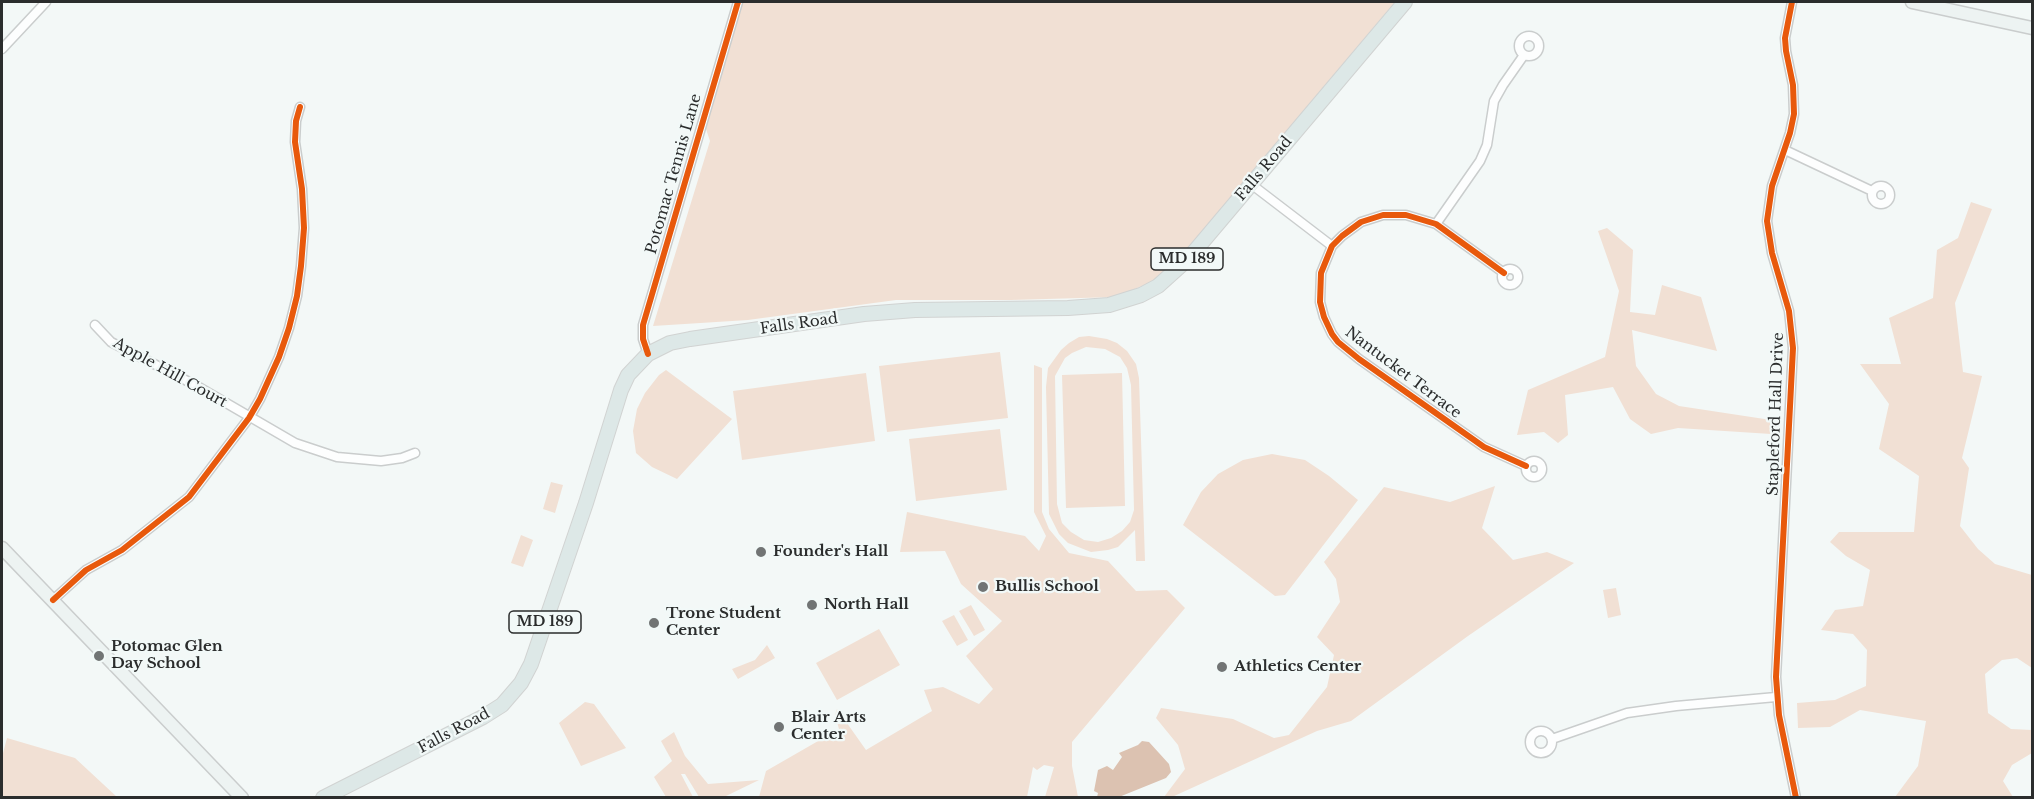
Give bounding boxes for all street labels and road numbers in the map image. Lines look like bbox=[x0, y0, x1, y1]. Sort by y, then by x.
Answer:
street label: Potomac Tennis Lane bbox=[642, 92, 706, 256]
street label: Falls Road bbox=[1232, 133, 1296, 205]
road number: MD 189 bbox=[1151, 248, 1223, 270]
street label: Falls Road bbox=[759, 310, 839, 338]
street label: Nantucket Terrace bbox=[1341, 323, 1465, 423]
street label: Stapleford Hall Drive bbox=[1764, 332, 1788, 496]
street label: Apple Hill Court bbox=[110, 334, 230, 412]
road number: MD 189 bbox=[509, 611, 581, 633]
street label: Falls Road bbox=[415, 705, 493, 757]

